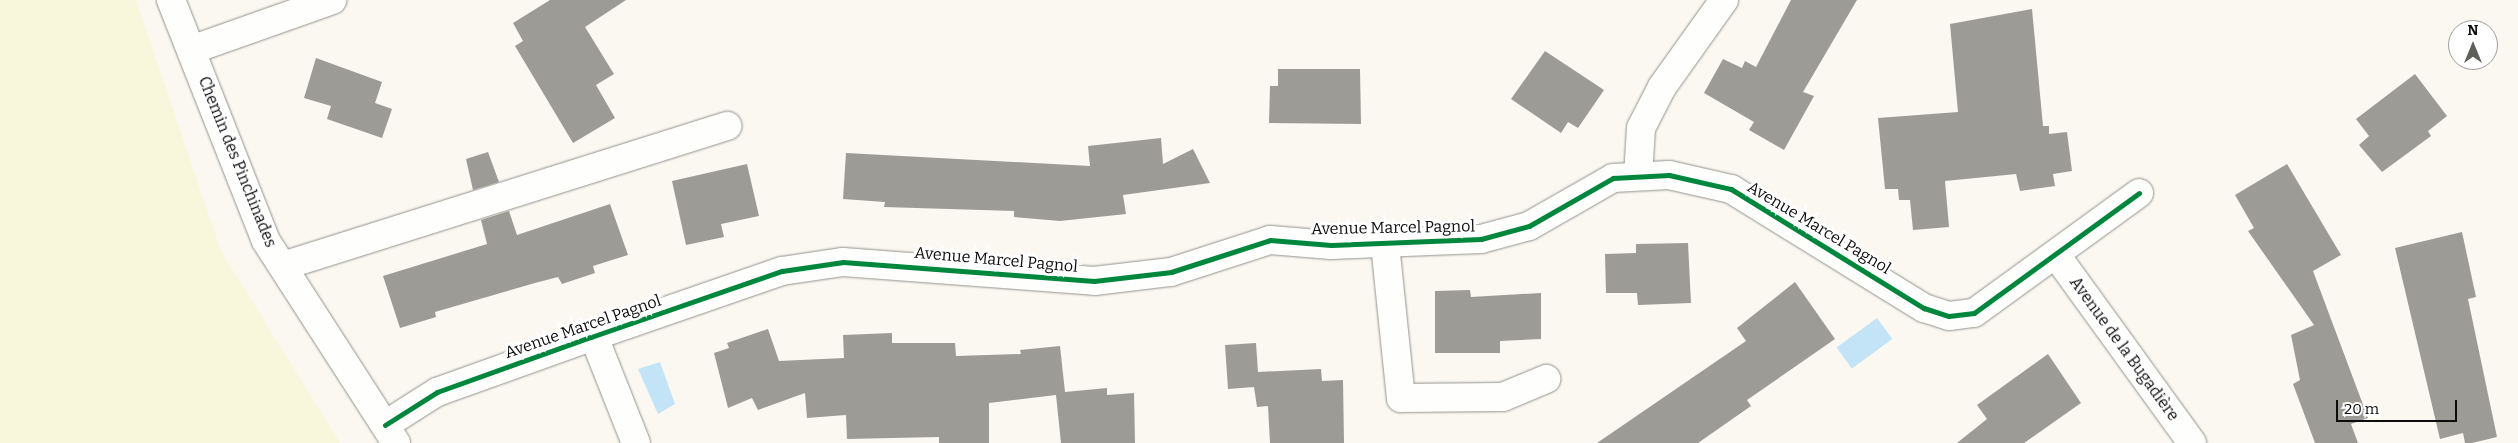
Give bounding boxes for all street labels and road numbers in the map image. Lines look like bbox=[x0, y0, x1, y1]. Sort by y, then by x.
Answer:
street label: Chemin des Pinchinades bbox=[194, 74, 280, 250]
street label: Avenue Marcel Pagnol bbox=[1744, 178, 1894, 278]
street label: Avenue Marcel Pagnol bbox=[1311, 217, 1475, 239]
street label: Avenue Marcel Pagnol bbox=[914, 243, 1078, 277]
street label: Avenue de la Bugadière bbox=[2065, 273, 2183, 425]
street label: Avenue Marcel Pagnol bbox=[502, 291, 664, 363]

